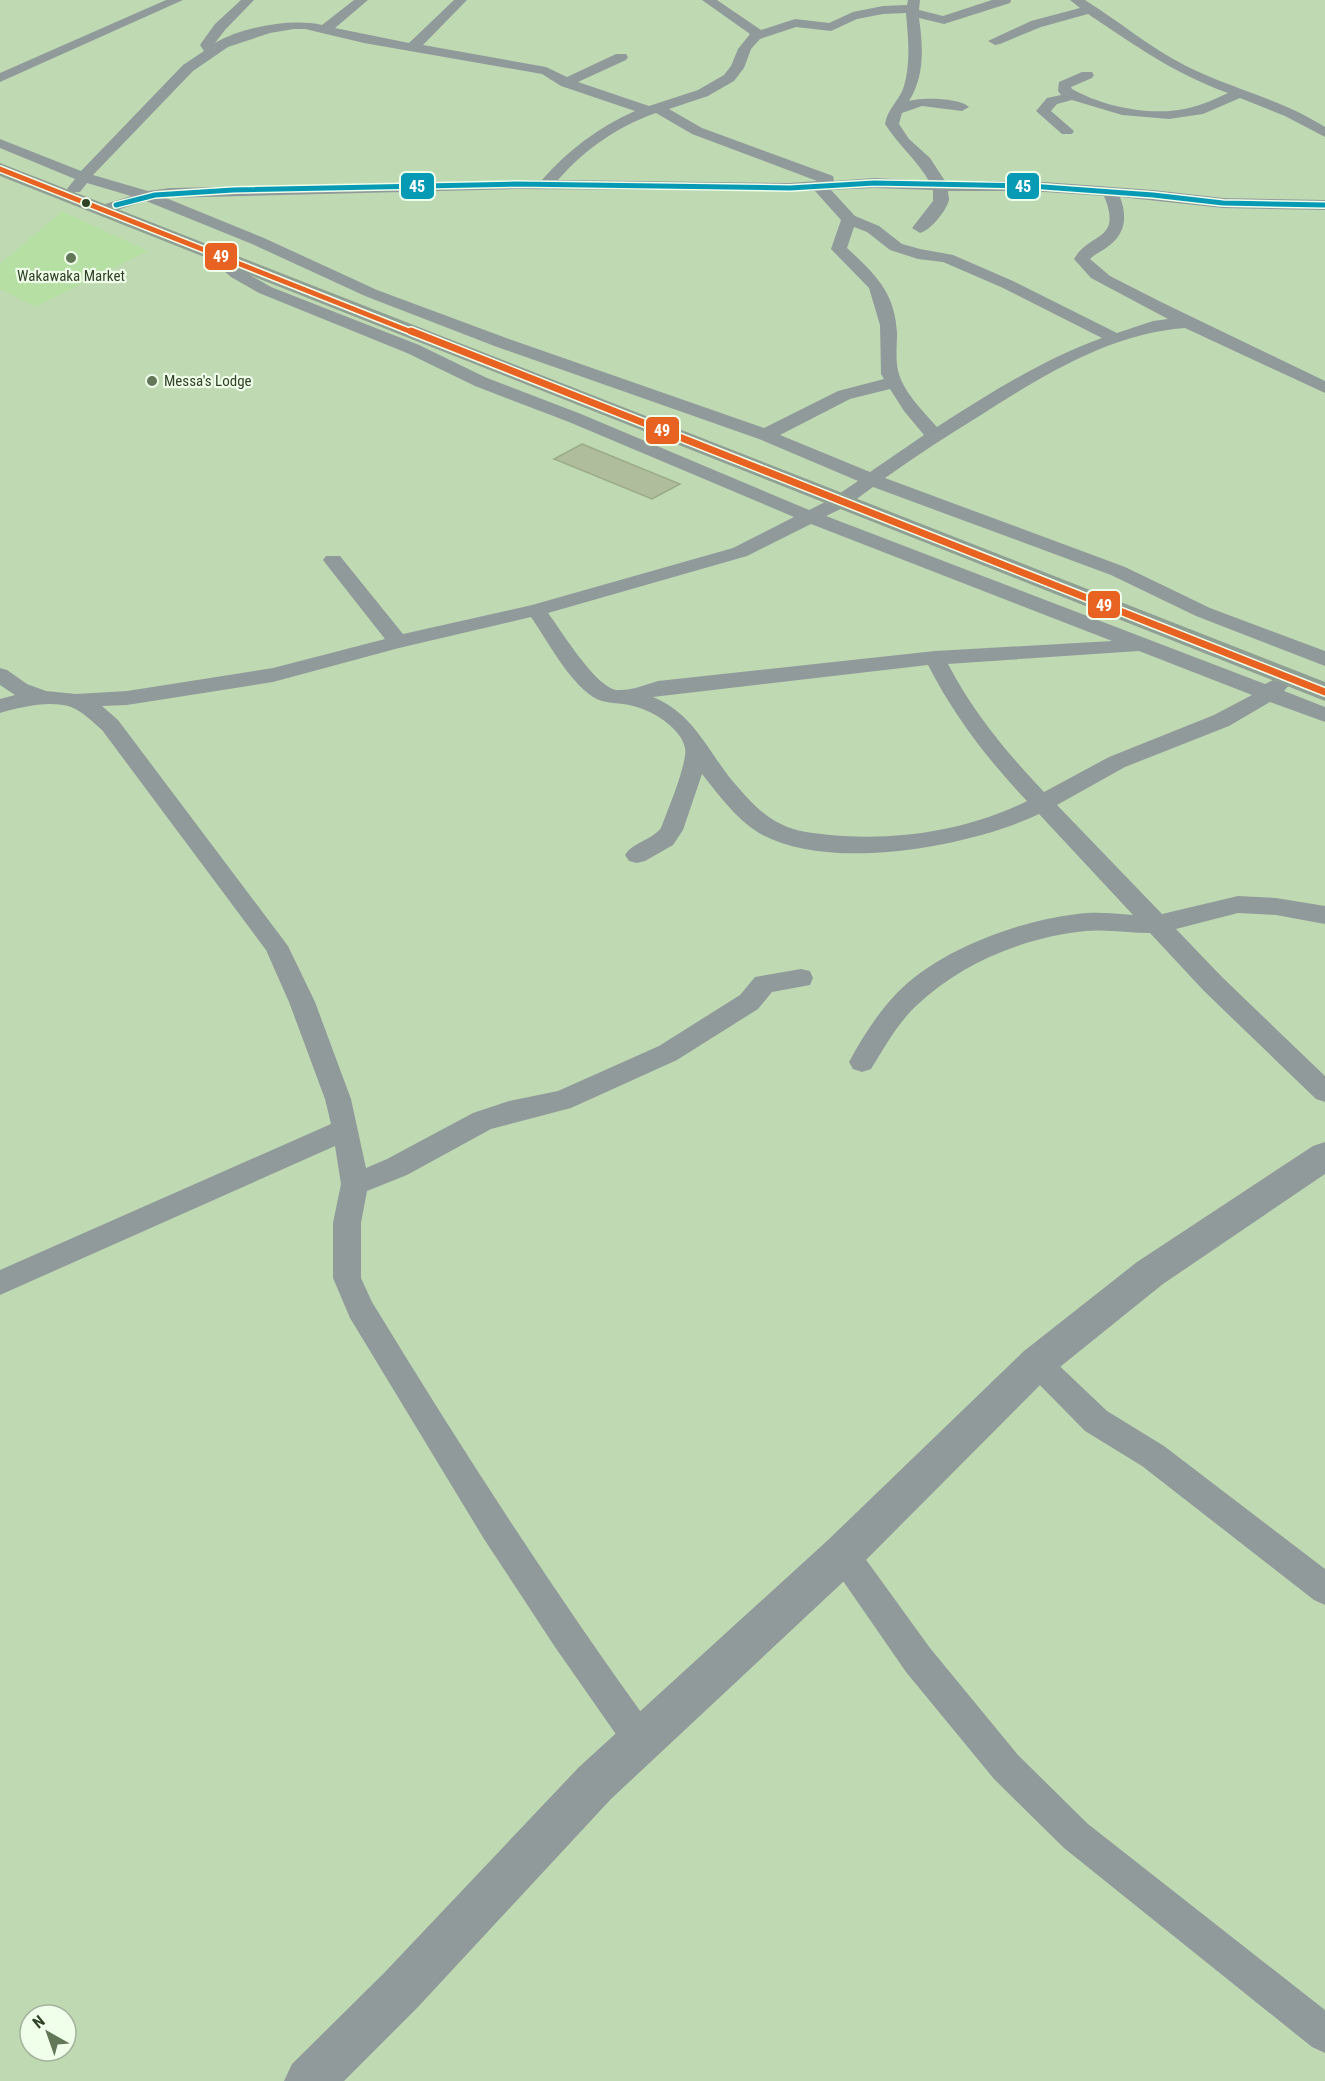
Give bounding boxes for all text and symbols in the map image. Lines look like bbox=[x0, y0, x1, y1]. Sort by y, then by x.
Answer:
line badge: 45 bbox=[400, 172, 435, 200]
line badge: 45 bbox=[1006, 172, 1040, 200]
text: 45 bbox=[409, 177, 425, 196]
text: 45 bbox=[1015, 177, 1031, 196]
unlabelled marker bbox=[80, 197, 92, 209]
line badge: 49 bbox=[204, 242, 238, 271]
text: 49 bbox=[213, 247, 229, 266]
marker: Wakawaka Market bbox=[64, 251, 78, 265]
place label: Wakawaka Market bbox=[17, 267, 125, 285]
place label: Messa's Lodge bbox=[164, 372, 252, 390]
marker: Messa's Lodge bbox=[145, 374, 159, 388]
line badge: 49 bbox=[645, 416, 680, 445]
text: 49 bbox=[654, 421, 670, 440]
line badge: 49 bbox=[1087, 590, 1121, 619]
text: 49 bbox=[1096, 596, 1112, 615]
north arrow bbox=[18, 2003, 78, 2063]
text: N bbox=[29, 2011, 49, 2032]

